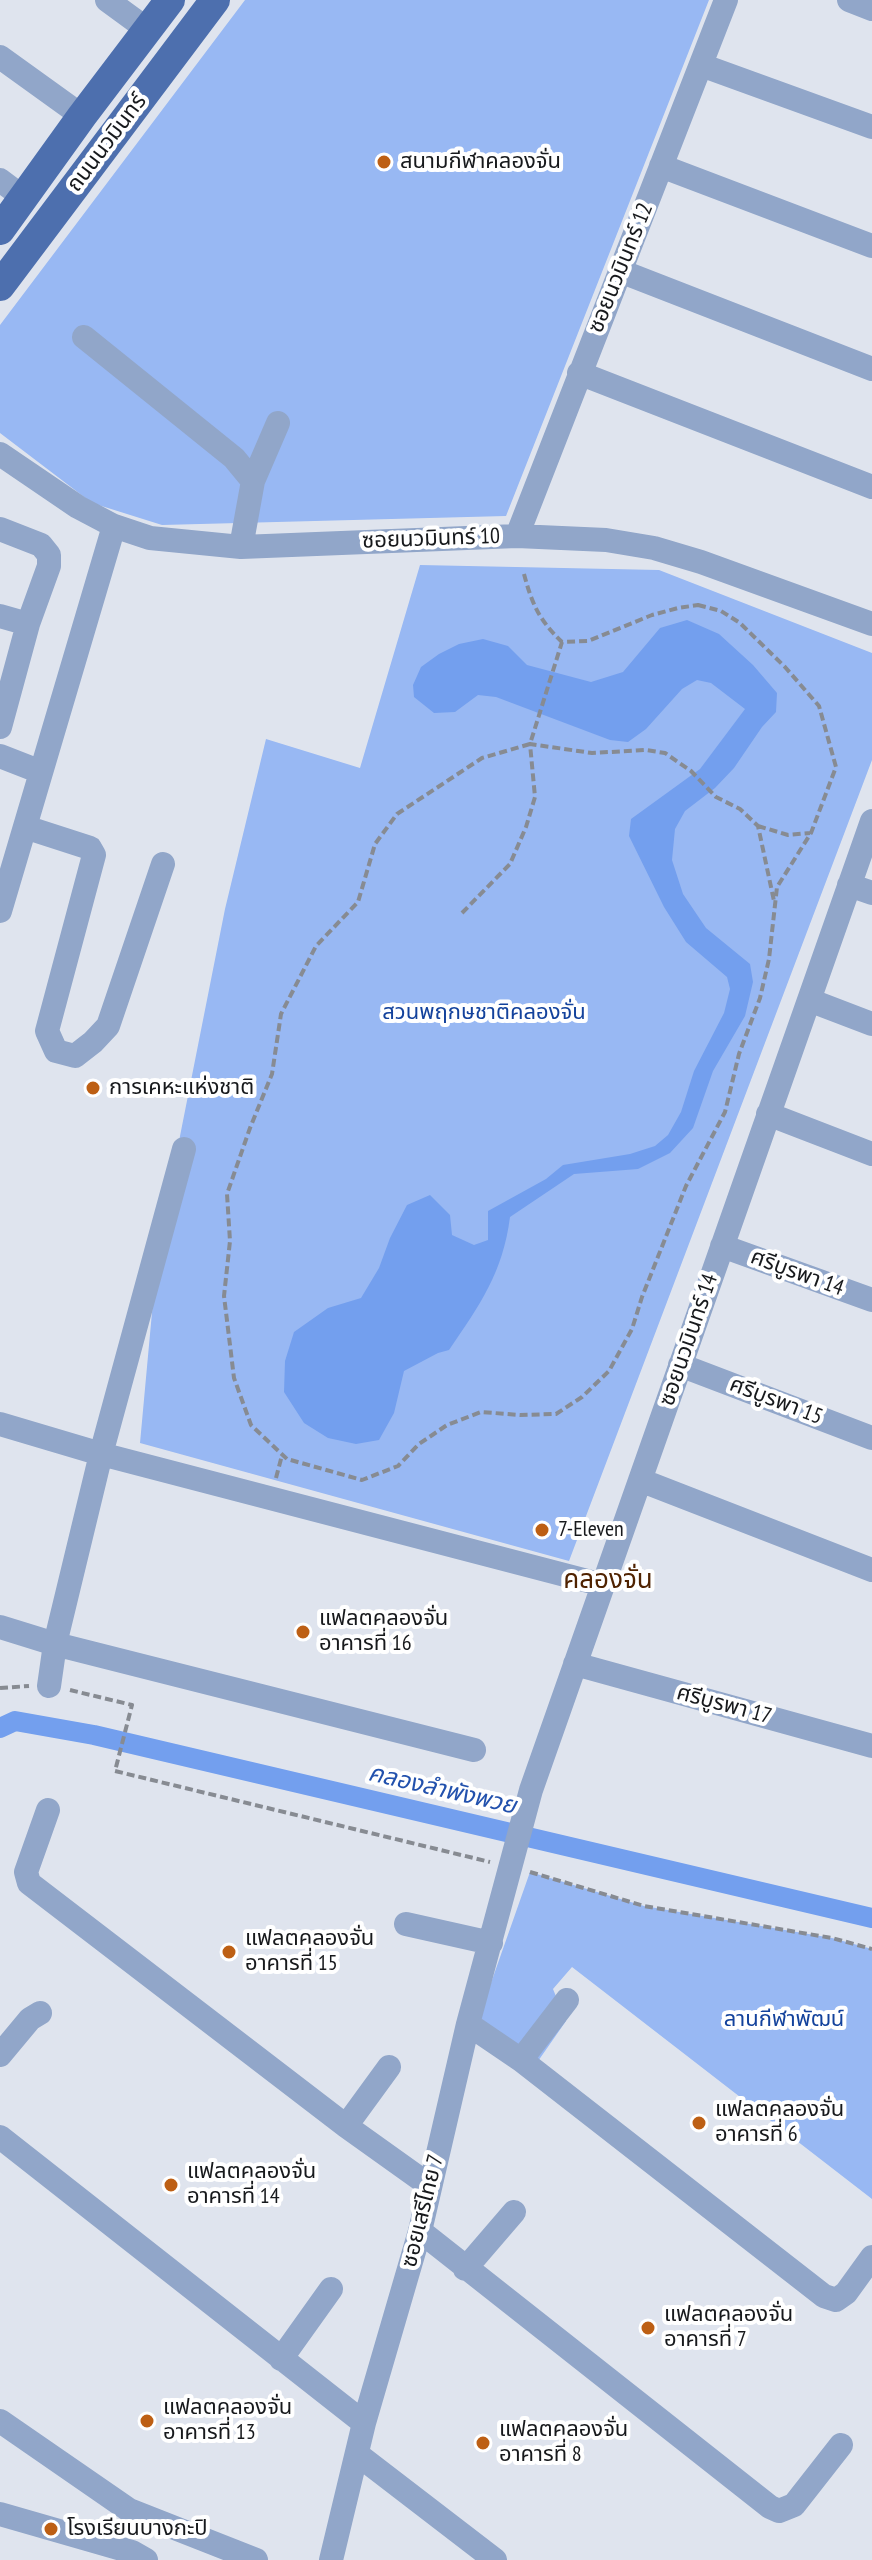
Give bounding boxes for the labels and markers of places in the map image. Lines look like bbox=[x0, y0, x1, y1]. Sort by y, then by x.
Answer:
place label: สนามกีฬาคลองจั่น bbox=[400, 149, 561, 175]
marker: สนามกีฬาคลองจั่น bbox=[375, 153, 393, 171]
place label: การเคหะแห่งชาติ bbox=[109, 1075, 254, 1101]
marker: การเคหะแห่งชาติ bbox=[84, 1079, 102, 1097]
place label: 7-Eleven bbox=[558, 1517, 624, 1543]
marker: 7-Eleven bbox=[533, 1521, 551, 1539]
place label: แฟลตคลองจั่น อาคารที่ 16 bbox=[319, 1606, 448, 1658]
marker: แฟลตคลองจั่น อาคารที่ 16 bbox=[294, 1623, 312, 1641]
place label: แฟลตคลองจั่น อาคารที่ 15 bbox=[245, 1926, 374, 1978]
marker: แฟลตคลองจั่น อาคารที่ 15 bbox=[220, 1943, 238, 1961]
place label: แฟลตคลองจั่น อาคารที่ 6 bbox=[715, 2097, 844, 2148]
marker: แฟลตคลองจั่น อาคารที่ 6 bbox=[690, 2114, 708, 2132]
place label: แฟลตคลองจั่น อาคารที่ 14 bbox=[187, 2159, 316, 2210]
marker: แฟลตคลองจั่น อาคารที่ 14 bbox=[162, 2176, 180, 2194]
place label: แฟลตคลองจั่น อาคารที่ 7 bbox=[664, 2302, 793, 2354]
marker: แฟลตคลองจั่น อาคารที่ 7 bbox=[639, 2319, 657, 2337]
place label: แฟลตคลองจั่น อาคารที่ 13 bbox=[163, 2395, 292, 2446]
marker: แฟลตคลองจั่น อาคารที่ 13 bbox=[138, 2412, 156, 2430]
place label: แฟลตคลองจั่น อาคารที่ 8 bbox=[499, 2417, 628, 2468]
marker: แฟลตคลองจั่น อาคารที่ 8 bbox=[474, 2434, 492, 2452]
place label: โรงเรียนบางกะปิ bbox=[67, 2516, 208, 2542]
marker: โรงเรียนบางกะปิ bbox=[42, 2520, 60, 2538]

